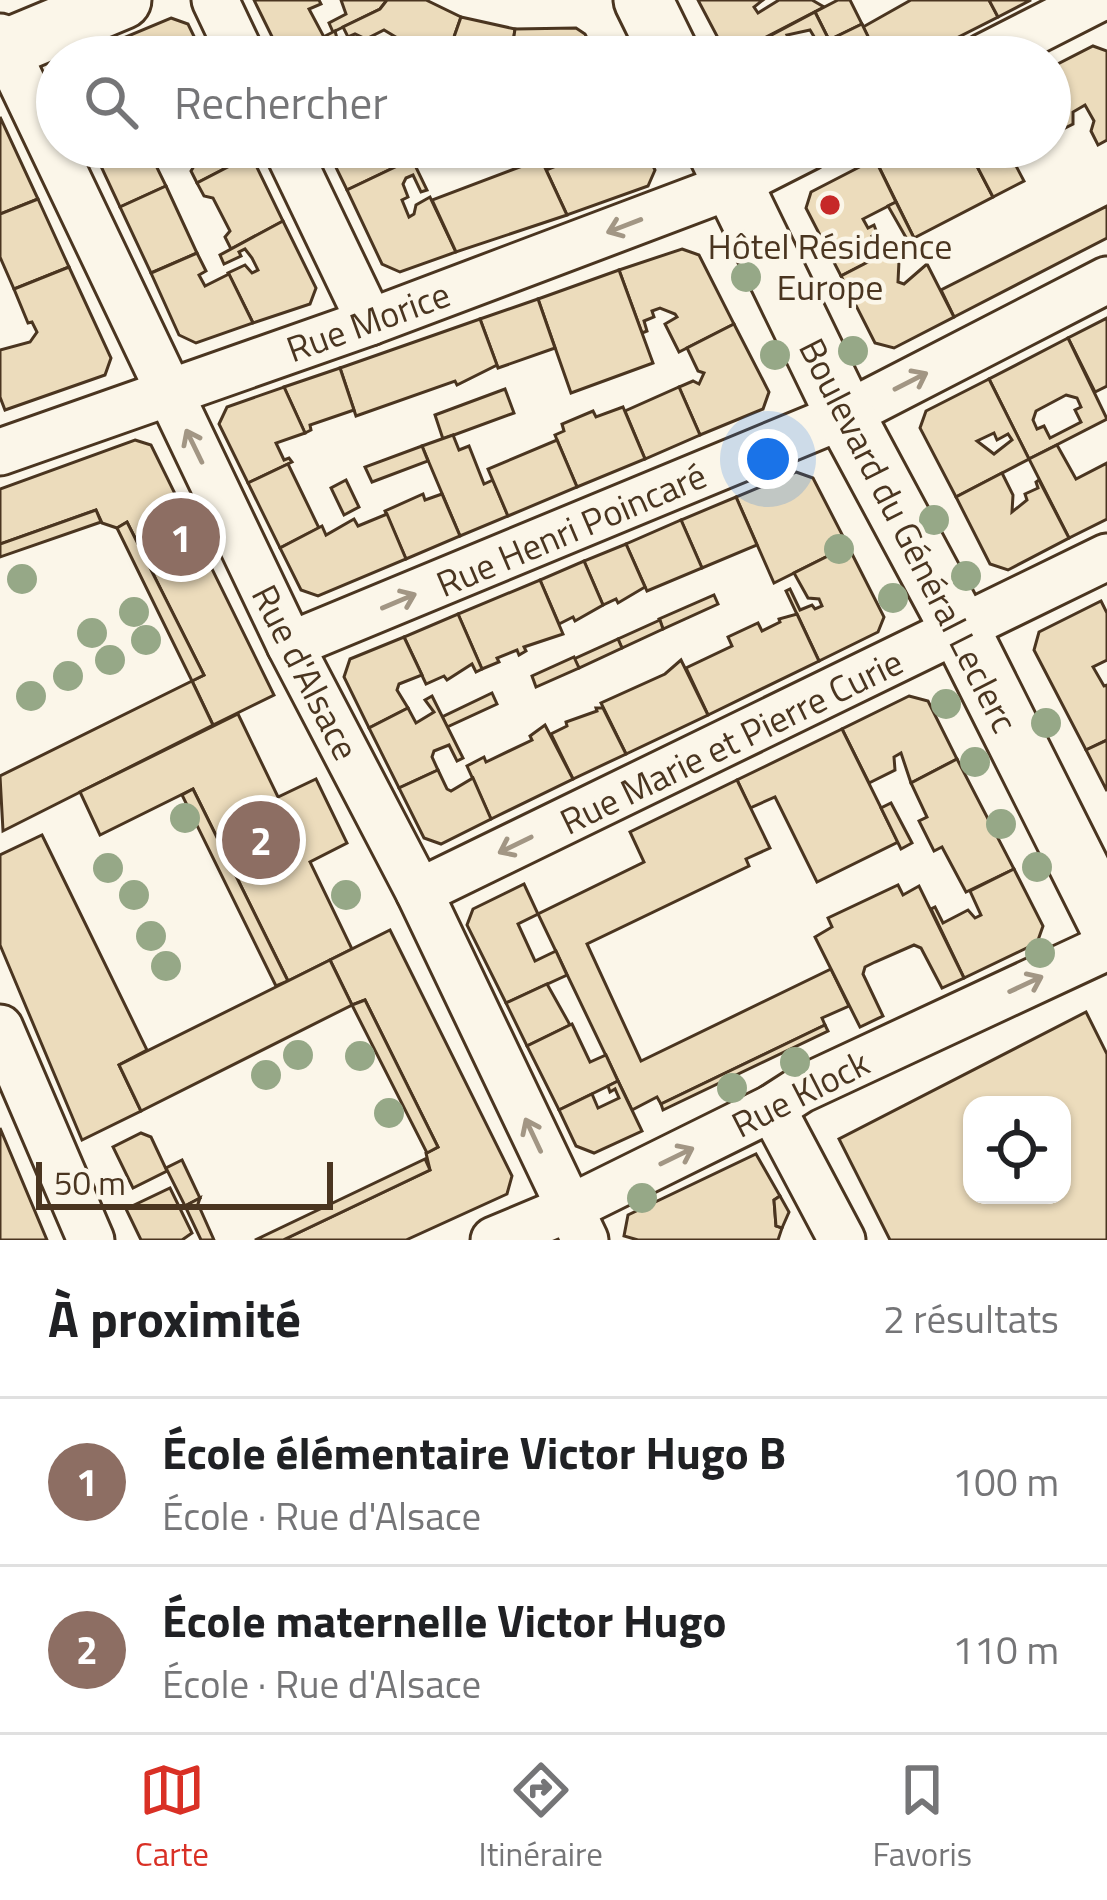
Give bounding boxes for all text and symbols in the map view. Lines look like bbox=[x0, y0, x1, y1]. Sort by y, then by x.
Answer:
search box bbox=[36, 36, 1071, 168]
text: Rechercher bbox=[174, 68, 388, 136]
icon: search bbox=[78, 69, 144, 135]
marker: Hôtel Résidence Europe bbox=[817, 192, 843, 218]
one-way arrow bbox=[606, 217, 643, 238]
place label: Hôtel Résidence Europe bbox=[708, 218, 952, 314]
street label: Rue Morice bbox=[279, 266, 457, 376]
street label: Boulevard du Général Leclerc bbox=[785, 328, 1033, 742]
one-way arrow bbox=[893, 369, 928, 392]
one-way arrow bbox=[182, 429, 204, 465]
your location bbox=[738, 429, 798, 489]
street label: Rue Henri Poincaré bbox=[427, 447, 715, 611]
pin: 1 bbox=[142, 492, 220, 582]
street label: Rue d'Alsace bbox=[238, 575, 374, 769]
one-way arrow bbox=[379, 589, 416, 610]
street label: Rue Marie et Pierre Curie bbox=[550, 634, 912, 848]
pin: 2 bbox=[222, 795, 300, 885]
one-way arrow bbox=[498, 835, 533, 858]
one-way arrow bbox=[1007, 972, 1043, 994]
street label: Rue Klock bbox=[722, 1035, 878, 1151]
map controls bbox=[963, 1096, 1071, 1204]
button: locate bbox=[963, 1096, 1071, 1204]
one-way arrow bbox=[521, 1118, 543, 1154]
one-way arrow bbox=[658, 1143, 694, 1166]
scale bar bbox=[36, 1156, 333, 1209]
text: 50 m bbox=[54, 1158, 126, 1208]
text: À proximité bbox=[48, 1279, 301, 1357]
text: 2 résultats bbox=[883, 1289, 1059, 1348]
text: École élémentaire Victor Hugo B bbox=[162, 1418, 786, 1486]
text: 1 bbox=[76, 1452, 98, 1511]
text: 100 m bbox=[952, 1452, 1059, 1511]
text: École · Rue d'Alsace bbox=[162, 1486, 481, 1545]
text: École maternelle Victor Hugo bbox=[162, 1586, 726, 1654]
text: 2 bbox=[76, 1620, 98, 1679]
text: 110 m bbox=[952, 1620, 1059, 1679]
text: École · Rue d'Alsace bbox=[162, 1654, 481, 1713]
tab: Carte bbox=[135, 1757, 209, 1879]
tab: Itinéraire bbox=[479, 1757, 603, 1879]
tab: Favoris bbox=[873, 1757, 972, 1879]

